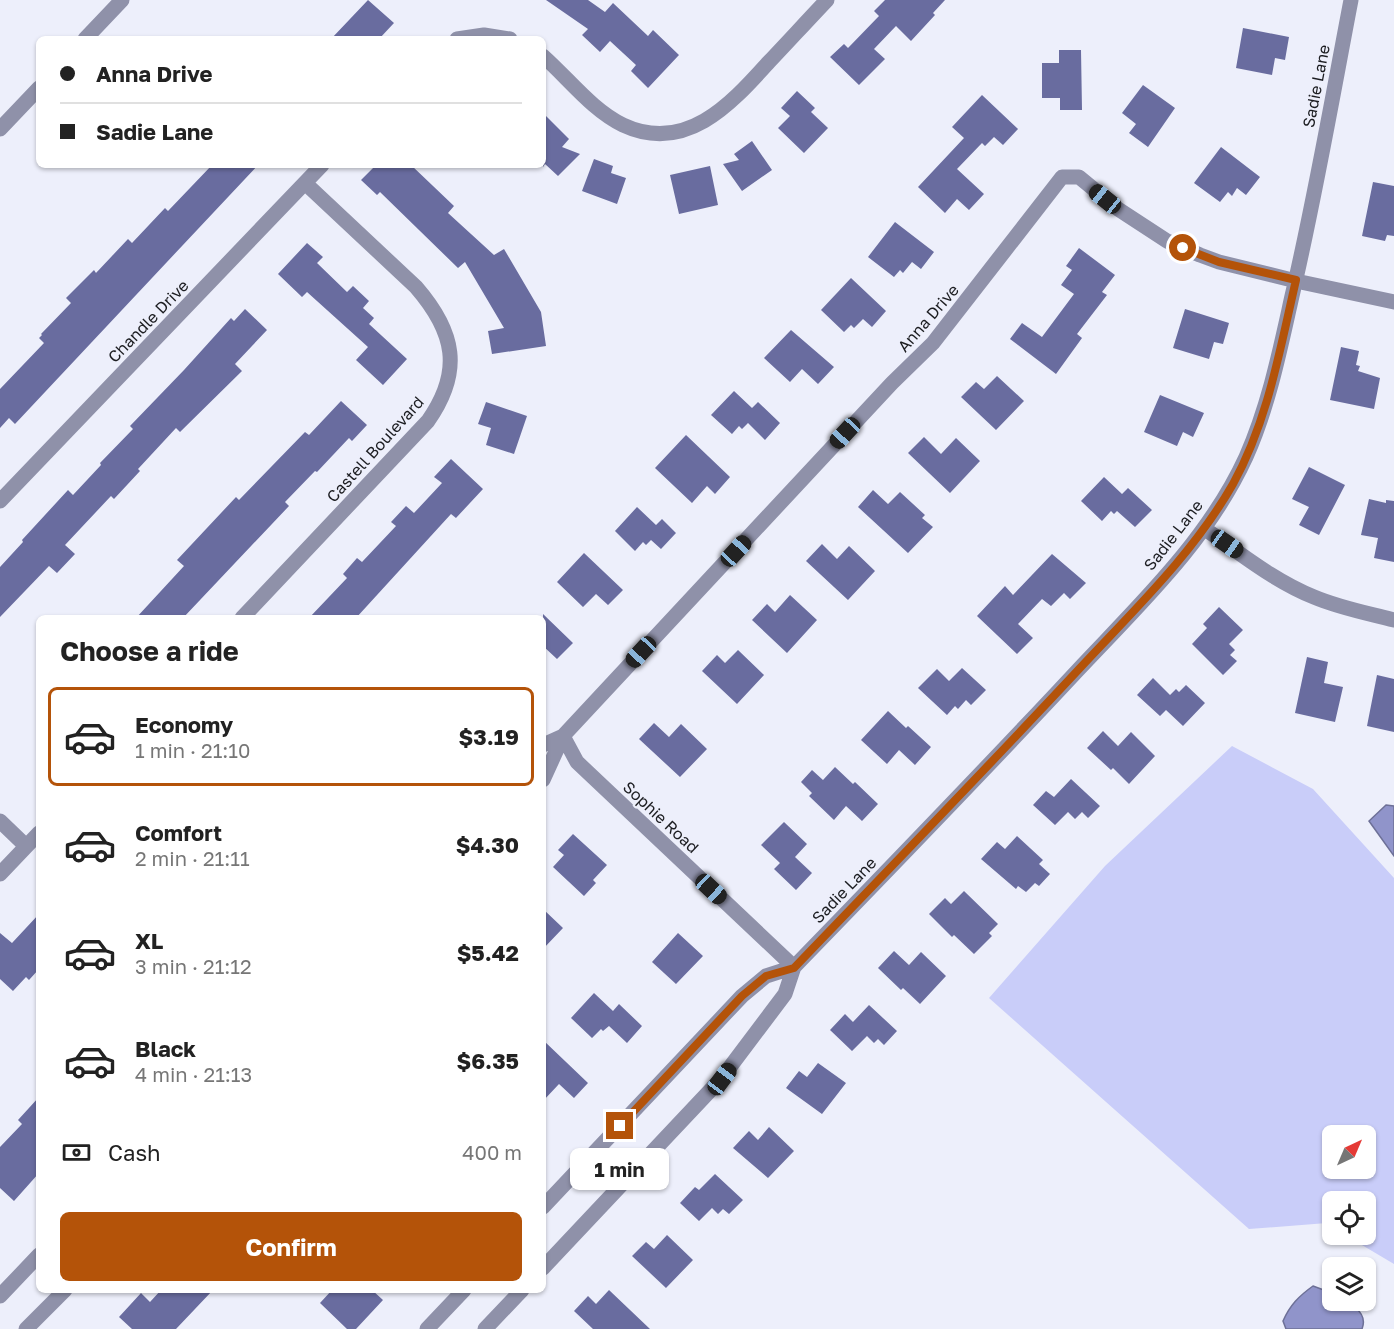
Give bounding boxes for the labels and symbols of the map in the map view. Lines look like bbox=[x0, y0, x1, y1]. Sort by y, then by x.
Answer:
street label: Sadie Lane bbox=[1298, 43, 1334, 129]
car bbox=[1085, 181, 1125, 217]
route start bbox=[1169, 234, 1196, 261]
street label: Chandle Drive bbox=[104, 275, 192, 367]
street label: Anna Drive bbox=[893, 280, 963, 356]
street label: Castell Boulevard bbox=[322, 392, 428, 506]
car bbox=[826, 414, 864, 452]
street label: Sadie Lane bbox=[1139, 496, 1207, 574]
car bbox=[1207, 526, 1247, 562]
car bbox=[717, 532, 755, 570]
car bbox=[622, 633, 660, 671]
street label: Sophie Road bbox=[619, 777, 703, 857]
street label: Sadie Lane bbox=[808, 853, 880, 927]
car bbox=[692, 870, 730, 908]
car bbox=[704, 1059, 740, 1099]
route end bbox=[606, 1112, 633, 1139]
north arrow bbox=[1322, 1125, 1376, 1179]
callout: 1 min bbox=[570, 1147, 670, 1189]

